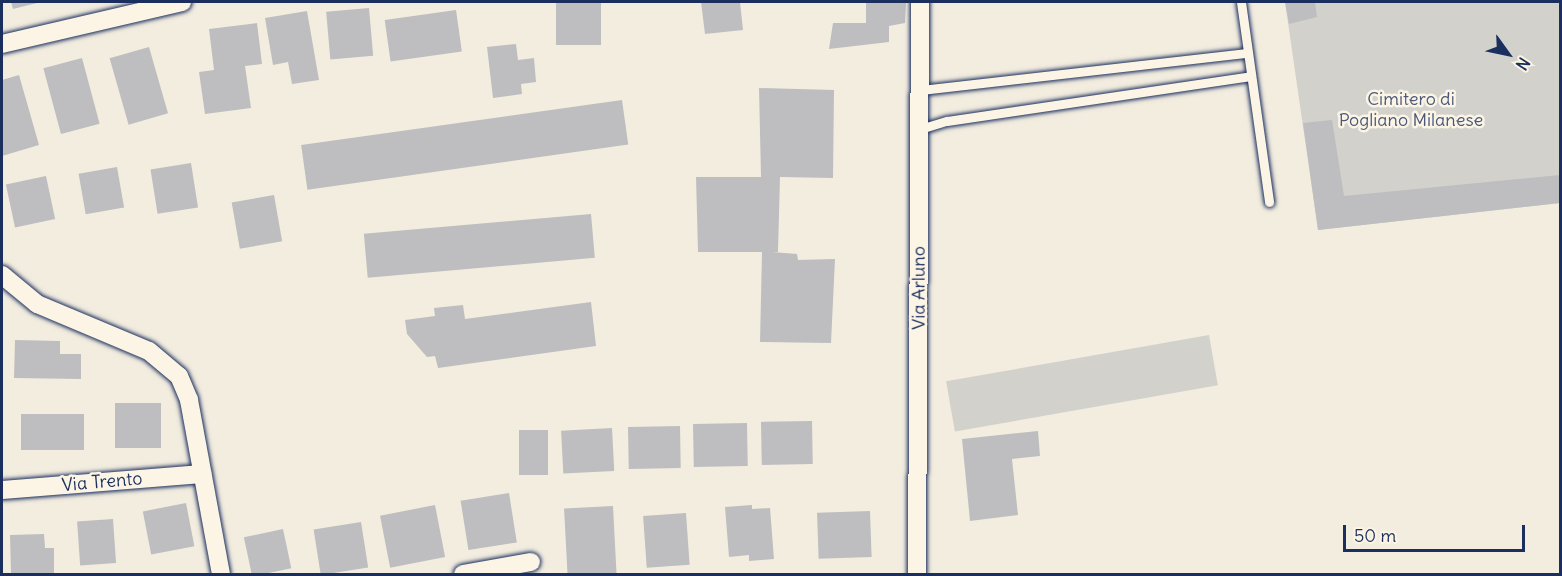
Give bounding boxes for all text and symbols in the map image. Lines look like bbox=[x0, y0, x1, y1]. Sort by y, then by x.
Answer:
north arrow bbox=[1478, 24, 1538, 84]
text: N bbox=[1512, 54, 1534, 74]
park label: Cimitero di Pogliano Milanese bbox=[1339, 89, 1483, 132]
street label: Via Arluno bbox=[908, 246, 930, 330]
street label: Via Trento bbox=[61, 468, 143, 496]
scale bar bbox=[1346, 513, 1528, 551]
text: 50 m bbox=[1354, 524, 1396, 547]

